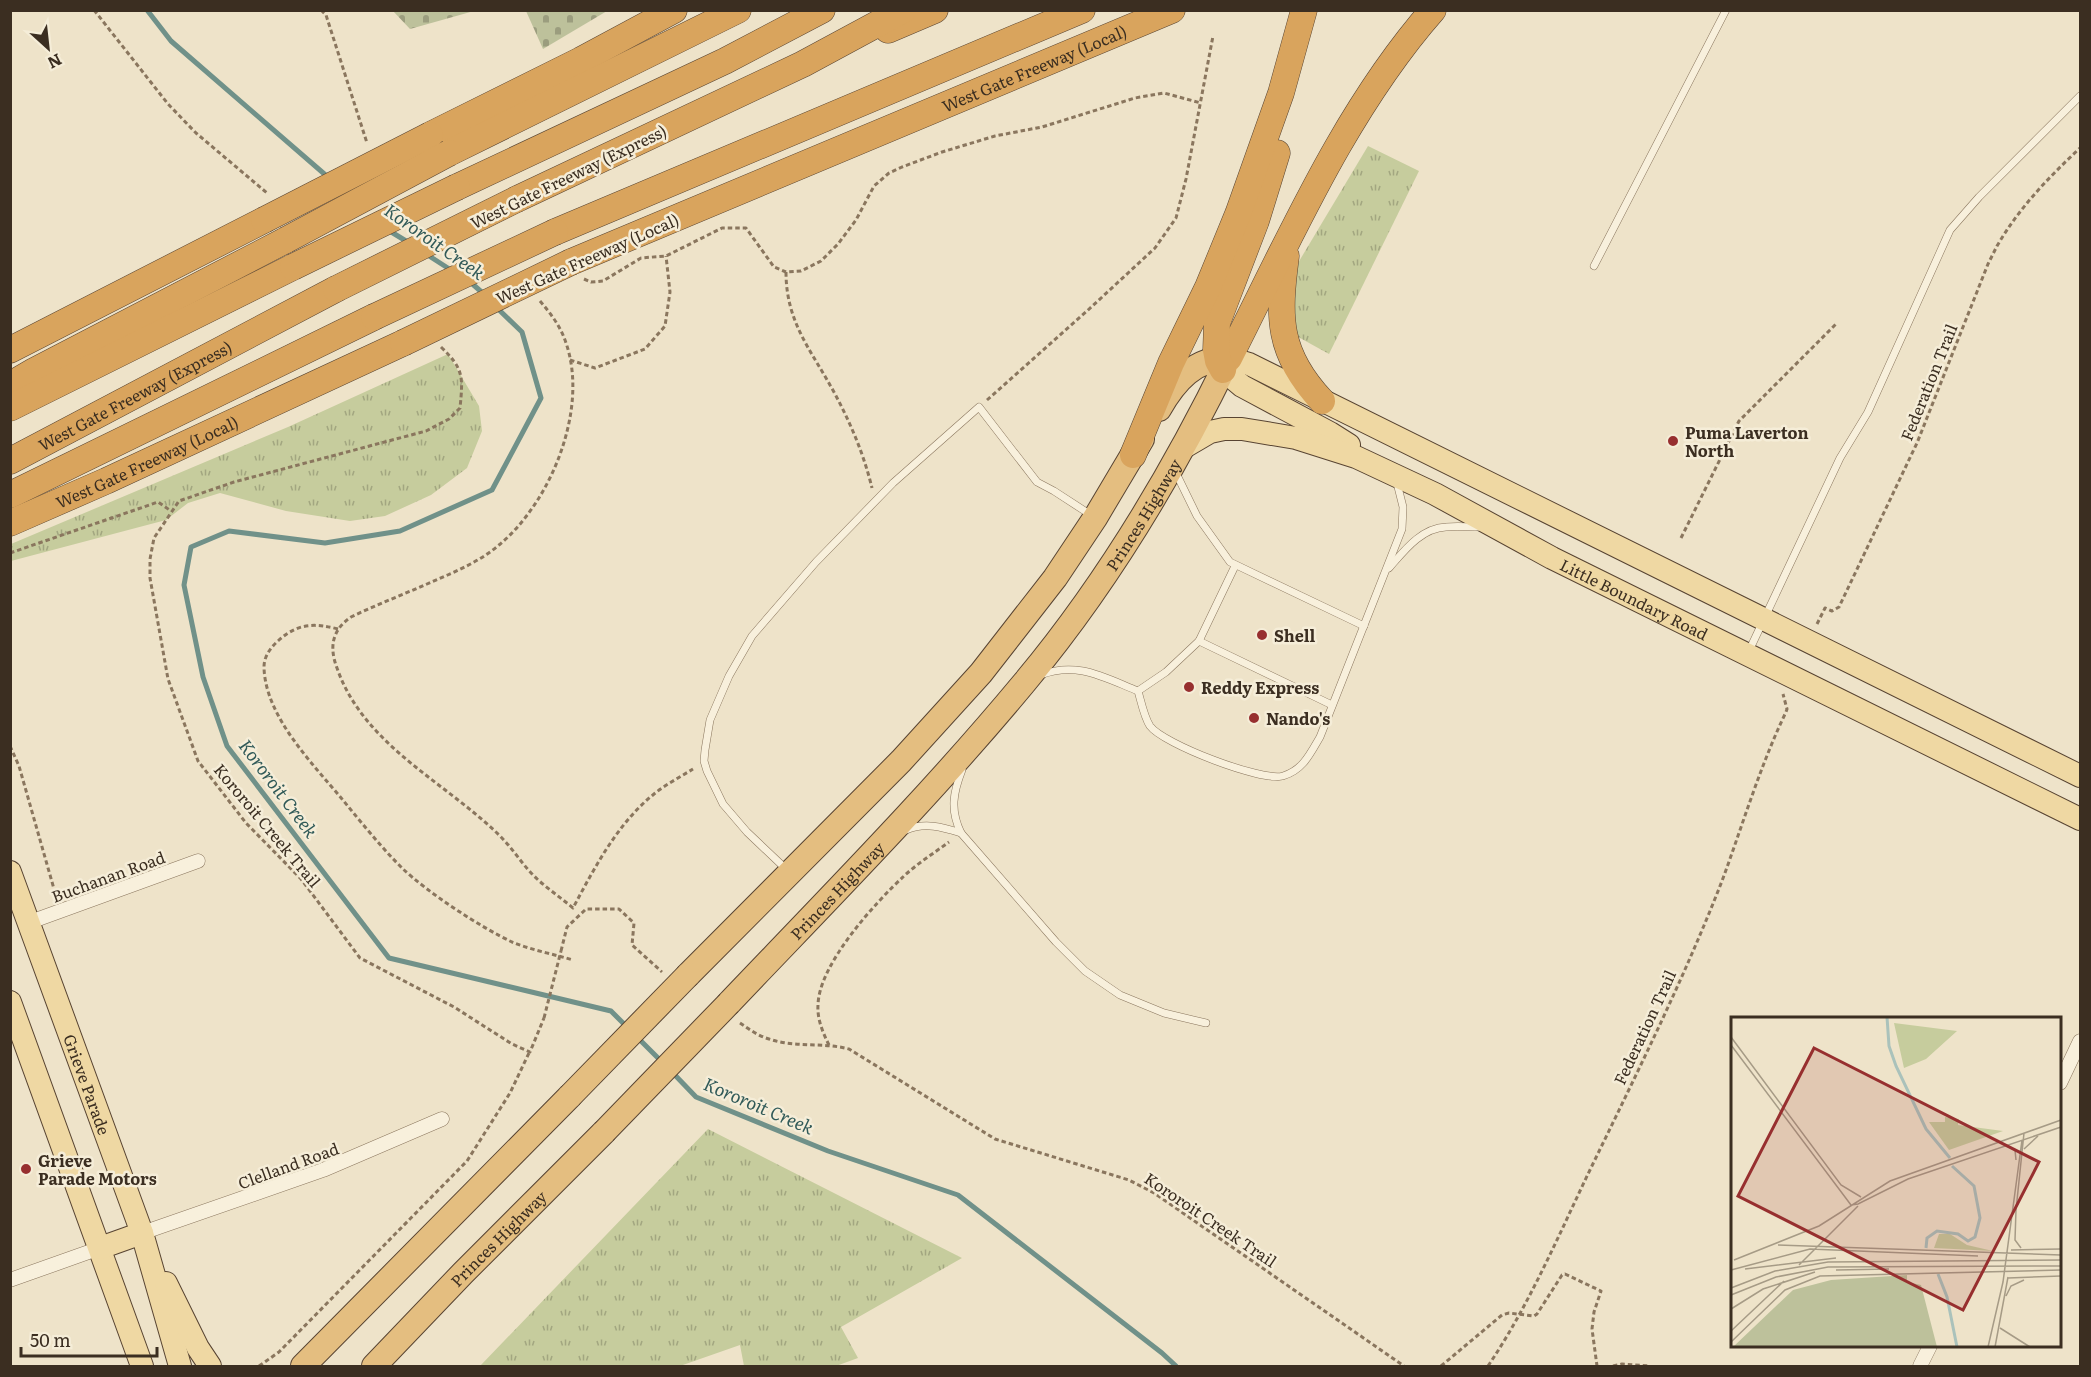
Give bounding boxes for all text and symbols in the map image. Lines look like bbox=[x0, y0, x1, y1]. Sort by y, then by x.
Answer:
north arrow bbox=[18, 18, 78, 78]
street label: West Gate Freeway (Local) bbox=[938, 18, 1130, 117]
text: N bbox=[44, 49, 67, 76]
street label: West Gate Freeway (Express) bbox=[466, 118, 670, 234]
water label: Kororoit Creek bbox=[379, 196, 491, 286]
street label: West Gate Freeway (Local) bbox=[492, 207, 682, 309]
street label: Federation Trail bbox=[1894, 320, 1962, 444]
street label: West Gate Freeway (Express) bbox=[34, 334, 236, 456]
street label: West Gate Freeway (Local) bbox=[52, 409, 242, 514]
place label: Puma Laverton North bbox=[1685, 420, 1809, 462]
marker: Puma Laverton North bbox=[1666, 434, 1680, 448]
street label: Princes Highway bbox=[1099, 453, 1187, 575]
street label: Little Boundary Road bbox=[1556, 552, 1713, 645]
place label: Shell bbox=[1274, 623, 1316, 647]
marker: Shell bbox=[1255, 628, 1269, 642]
place label: Reddy Express bbox=[1201, 675, 1319, 699]
marker: Reddy Express bbox=[1182, 680, 1196, 694]
place label: Nando's bbox=[1266, 706, 1330, 730]
marker: Nando's bbox=[1247, 711, 1261, 725]
water label: Kororoit Creek bbox=[233, 733, 325, 843]
street label: Kororoit Creek Trail bbox=[209, 758, 327, 892]
street label: Princes Highway bbox=[784, 835, 890, 945]
street label: Buchanan Road bbox=[48, 844, 168, 908]
street label: Federation Trail bbox=[1607, 966, 1681, 1088]
inset map bbox=[1731, 1017, 2061, 1347]
street label: Grieve Parade bbox=[58, 1030, 117, 1138]
water label: Kororoit Creek bbox=[700, 1070, 818, 1140]
street label: Clelland Road bbox=[234, 1136, 342, 1194]
place label: Grieve Parade Motors bbox=[38, 1148, 157, 1190]
marker: Grieve Parade Motors bbox=[19, 1162, 33, 1176]
street label: Kororoit Creek Trail bbox=[1140, 1166, 1282, 1272]
street label: Princes Highway bbox=[444, 1184, 552, 1292]
scale bar bbox=[21, 1320, 158, 1358]
text: 50 m bbox=[30, 1326, 71, 1353]

